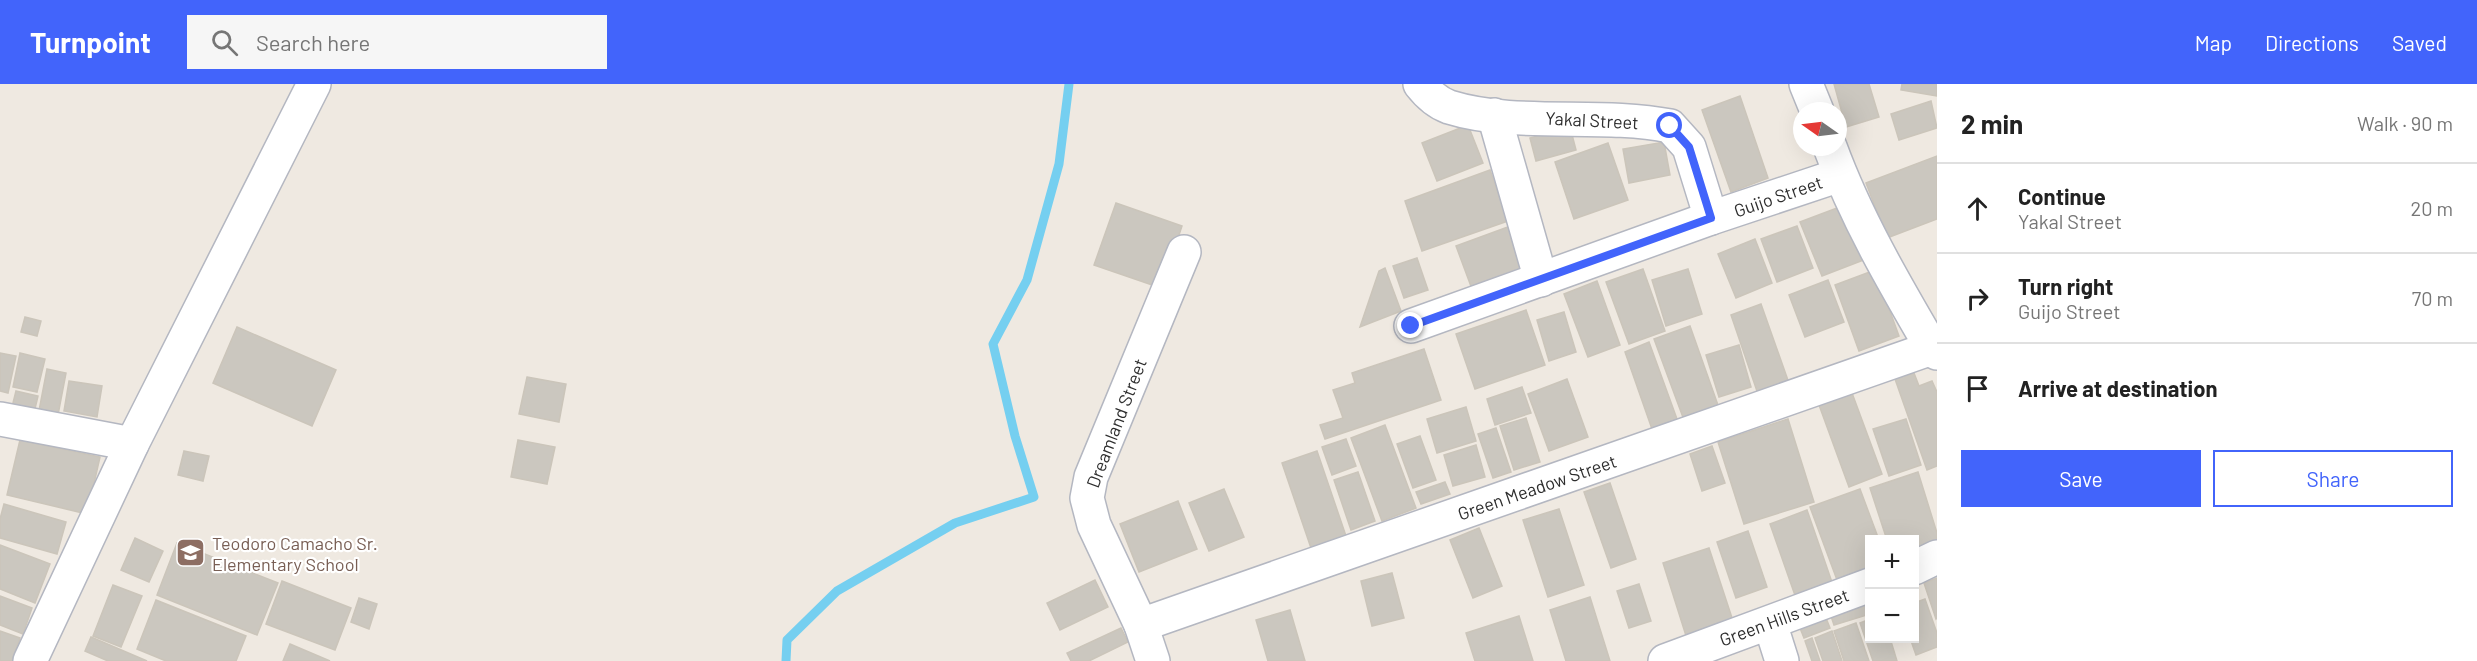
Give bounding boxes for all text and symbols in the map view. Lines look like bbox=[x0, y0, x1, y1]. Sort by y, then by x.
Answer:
search box bbox=[187, 15, 607, 69]
text: Turnpoint bbox=[30, 25, 151, 59]
icon: search bbox=[208, 26, 241, 59]
text: Search here bbox=[256, 29, 370, 55]
text: Map bbox=[2195, 30, 2232, 55]
text: Directions bbox=[2265, 30, 2359, 55]
text: Saved bbox=[2392, 30, 2447, 55]
north arrow bbox=[1793, 102, 1847, 156]
street label: Yakal Street bbox=[1545, 107, 1639, 133]
text: 2 min bbox=[1961, 108, 2023, 139]
text: Walk · 90 m bbox=[2357, 111, 2453, 135]
route start bbox=[1656, 112, 1682, 138]
street label: Guijo Street bbox=[1731, 171, 1825, 221]
text: Continue bbox=[2018, 183, 2106, 209]
icon: ahead bbox=[1961, 192, 1994, 225]
text: 20 m bbox=[2410, 196, 2453, 220]
text: Yakal Street bbox=[2018, 209, 2122, 233]
text: Turn right bbox=[2018, 273, 2113, 299]
icon: right bbox=[1961, 282, 1994, 315]
text: 70 m bbox=[2412, 286, 2453, 310]
text: Guijo Street bbox=[2018, 299, 2120, 323]
route end bbox=[1397, 312, 1423, 338]
street label: Dreamland Street bbox=[1081, 355, 1151, 491]
icon: arrive bbox=[1961, 372, 1994, 405]
text: Arrive at destination bbox=[2018, 375, 2217, 401]
street label: Green Meadow Street bbox=[1455, 449, 1619, 525]
button: Save bbox=[1961, 450, 2201, 507]
button: Share bbox=[2213, 450, 2453, 507]
place label: Teodoro Camacho Sr. Elementary School bbox=[212, 532, 378, 575]
map controls bbox=[1865, 535, 1919, 643]
button: + bbox=[1865, 535, 1919, 589]
school or university icon: Teodoro Camacho Sr. Elementary School bbox=[175, 537, 207, 569]
street label: Green Hills Street bbox=[1716, 583, 1852, 651]
button: − bbox=[1865, 589, 1919, 643]

